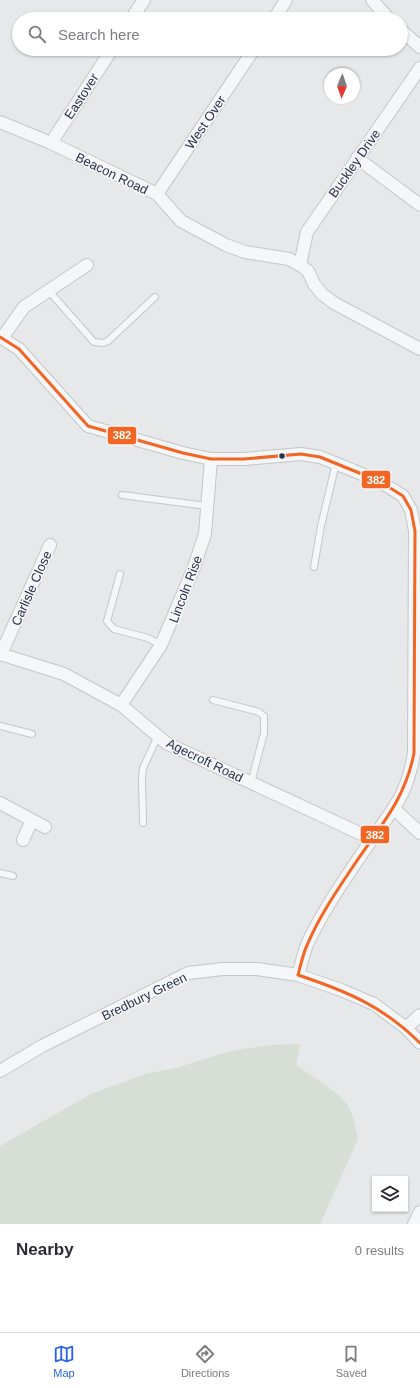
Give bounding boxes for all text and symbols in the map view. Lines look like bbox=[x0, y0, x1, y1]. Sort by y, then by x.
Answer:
search box bbox=[12, 12, 408, 56]
icon: search bbox=[26, 23, 48, 45]
text: Search here bbox=[58, 26, 140, 43]
north arrow bbox=[324, 68, 360, 104]
street label: Eastover bbox=[61, 70, 102, 122]
street label: West Over bbox=[182, 92, 229, 152]
street label: Buckley Drive bbox=[325, 126, 383, 200]
street label: Beacon Road bbox=[73, 149, 150, 197]
line badge: 382 bbox=[107, 426, 137, 445]
text: 382 bbox=[113, 429, 131, 441]
unlabelled marker bbox=[277, 451, 287, 461]
line badge: 382 bbox=[361, 470, 391, 489]
text: 382 bbox=[367, 474, 385, 486]
street label: Carlisle Close bbox=[8, 549, 55, 628]
street label: Lincoln Rise bbox=[166, 553, 205, 625]
street label: Agecroft Road bbox=[164, 735, 245, 785]
line badge: 382 bbox=[360, 825, 390, 844]
text: 382 bbox=[366, 829, 384, 841]
street label: Bredbury Green bbox=[99, 969, 189, 1023]
map controls bbox=[372, 1176, 408, 1212]
button: layers bbox=[372, 1176, 408, 1212]
text: Nearby bbox=[16, 1240, 74, 1259]
text: 0 results bbox=[355, 1243, 404, 1258]
tab: Map bbox=[53, 1343, 75, 1379]
tab: Directions bbox=[181, 1343, 230, 1379]
tab: Saved bbox=[336, 1343, 367, 1379]

